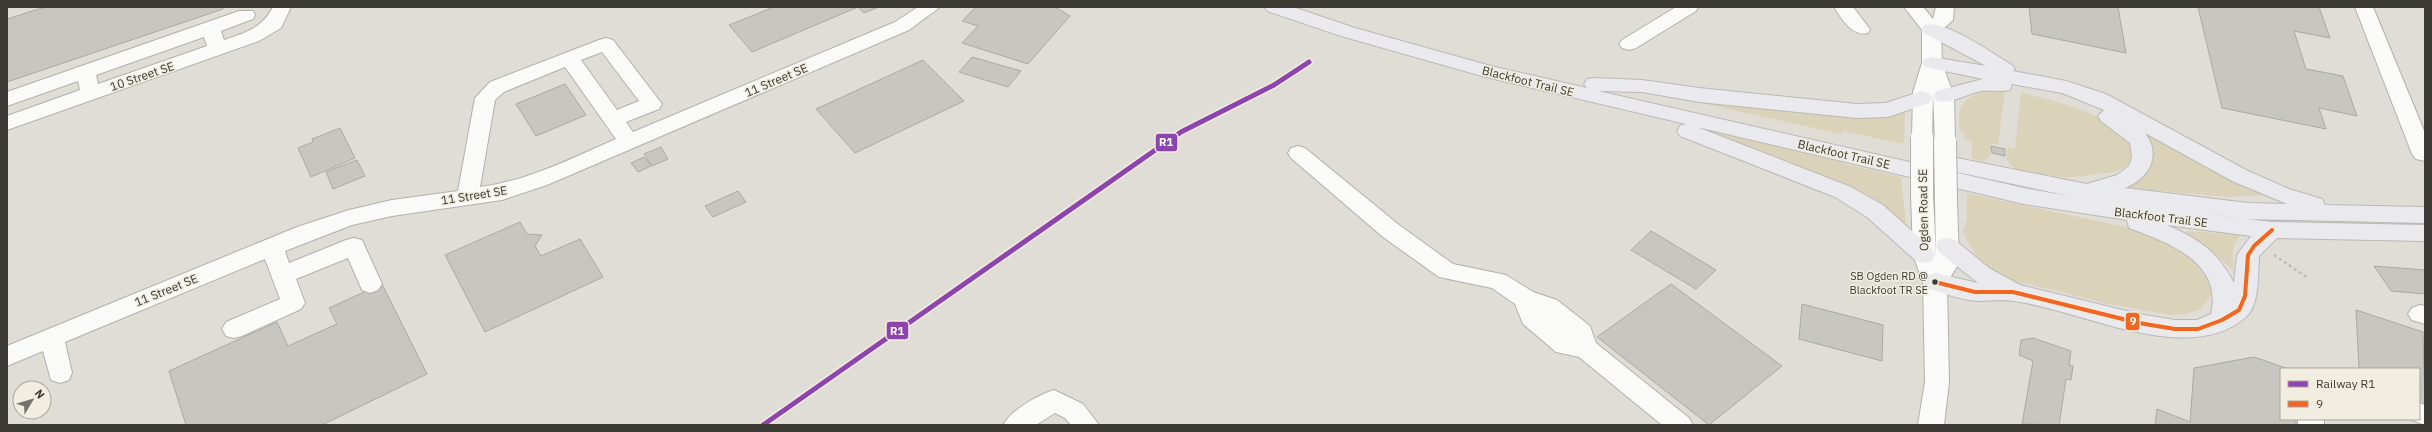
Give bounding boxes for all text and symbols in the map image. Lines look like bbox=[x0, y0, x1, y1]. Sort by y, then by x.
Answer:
street label: 10 Street SE bbox=[108, 58, 176, 94]
street label: 11 Street SE bbox=[742, 60, 810, 100]
street label: Blackfoot Trail SE bbox=[1480, 62, 1576, 100]
line badge: R1 bbox=[1155, 133, 1178, 152]
text: R1 bbox=[1159, 135, 1173, 149]
street label: Blackfoot Trail SE bbox=[1796, 136, 1892, 172]
street label: Ogden Road SE bbox=[1915, 169, 1931, 251]
street label: 11 Street SE bbox=[440, 182, 508, 208]
street label: Blackfoot Trail SE bbox=[2113, 204, 2209, 230]
place label: SB Ogden RD @ Blackfoot TR SE bbox=[1850, 269, 1928, 297]
street label: 11 Street SE bbox=[132, 271, 200, 309]
marker: SB Ogden RD @ Blackfoot TR SE bbox=[1930, 277, 1940, 287]
line badge: 9 bbox=[2125, 312, 2140, 331]
text: 9 bbox=[2130, 314, 2137, 328]
line badge: R1 bbox=[886, 321, 909, 340]
text: R1 bbox=[890, 324, 904, 338]
legend bbox=[2280, 368, 2420, 420]
text: Railway R1 bbox=[2316, 376, 2375, 391]
north arrow bbox=[12, 380, 52, 420]
text: N bbox=[32, 386, 48, 401]
text: 9 bbox=[2316, 396, 2323, 411]

